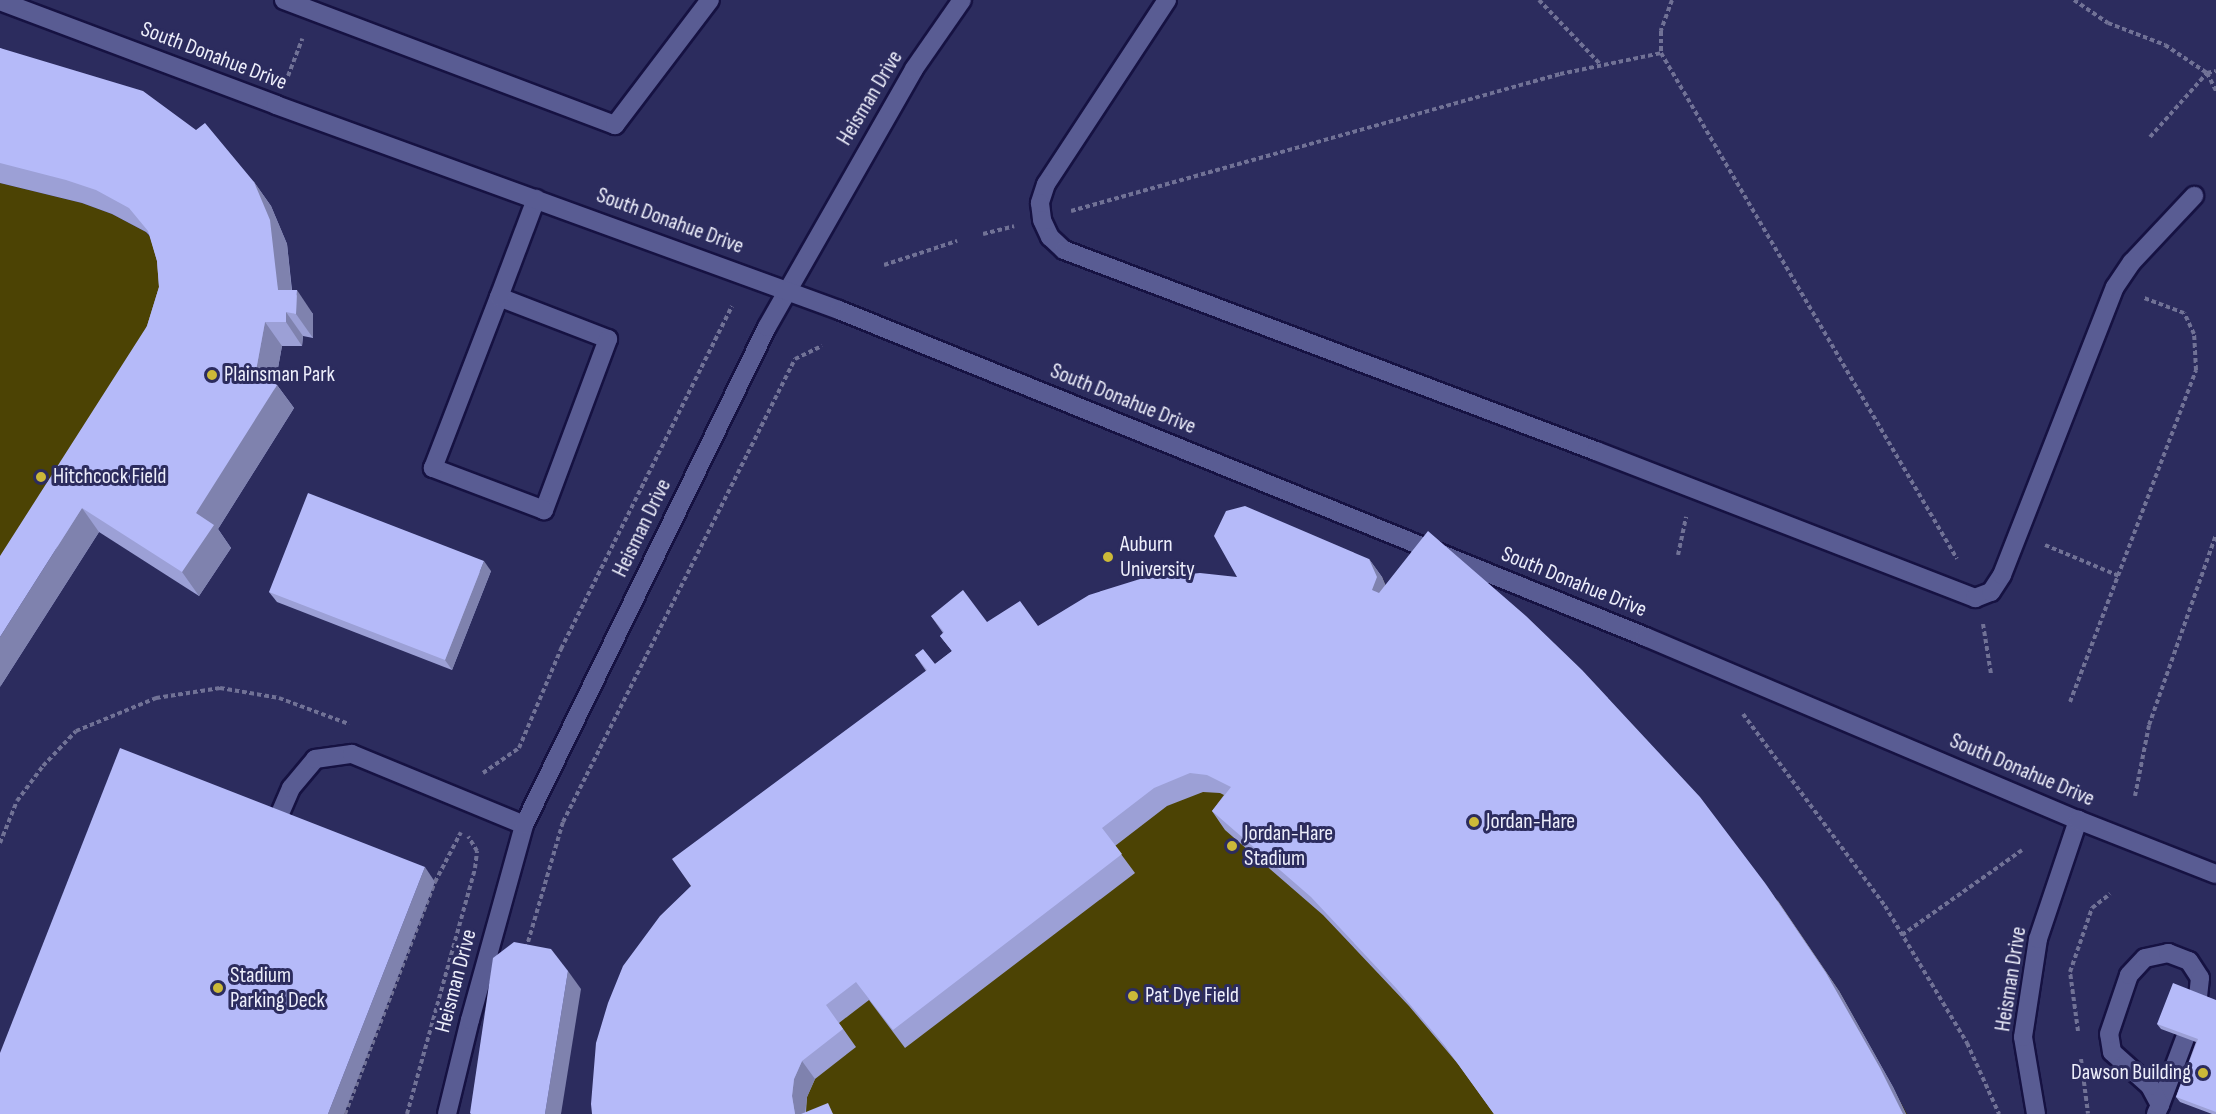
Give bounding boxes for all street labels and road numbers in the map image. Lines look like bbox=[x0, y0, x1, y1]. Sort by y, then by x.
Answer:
street label: South Donahue Drive bbox=[137, 16, 291, 96]
street label: Heisman Drive bbox=[831, 46, 909, 150]
street label: South Donahue Drive bbox=[593, 182, 747, 260]
street label: South Donahue Drive bbox=[1046, 358, 1200, 440]
street label: Heisman Drive bbox=[607, 475, 677, 581]
street label: South Donahue Drive bbox=[1497, 541, 1651, 623]
street label: South Donahue Drive bbox=[1946, 728, 2098, 812]
street label: Heisman Drive bbox=[1990, 925, 2032, 1033]
street label: Heisman Drive bbox=[430, 926, 482, 1036]

